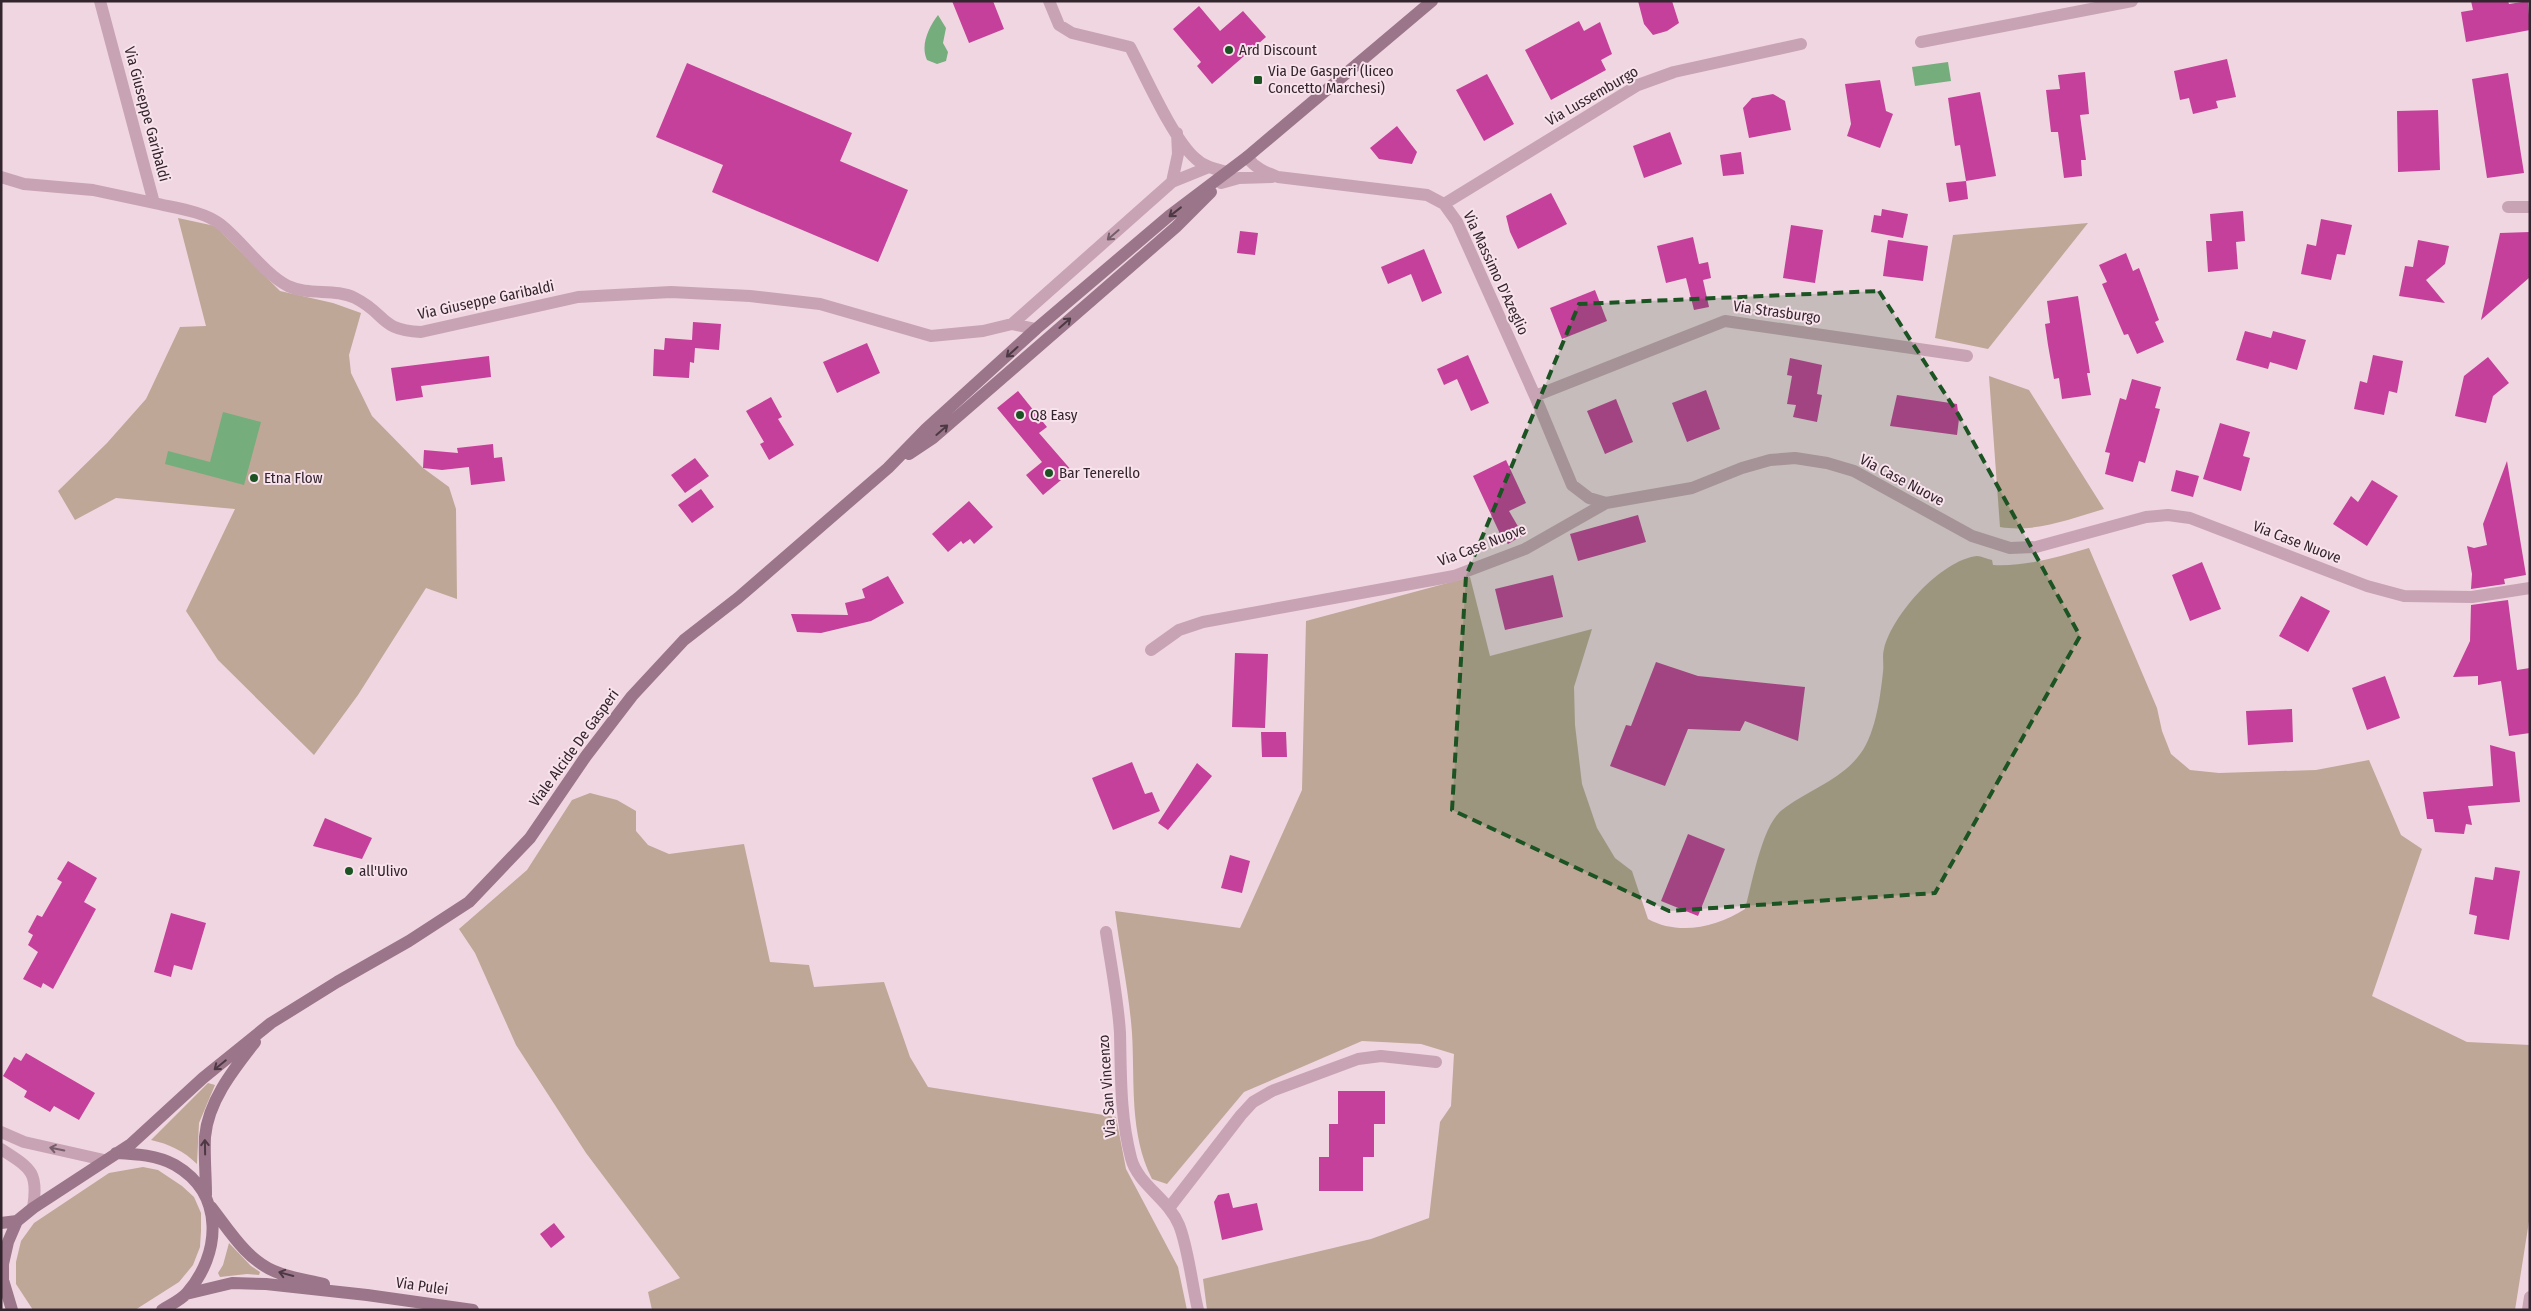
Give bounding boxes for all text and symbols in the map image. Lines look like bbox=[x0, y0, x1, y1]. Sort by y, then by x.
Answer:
place label: Ard Discount bbox=[1239, 41, 1317, 59]
marker: Ard Discount bbox=[1223, 44, 1235, 56]
street label: Via Giuseppe Garibaldi bbox=[120, 45, 174, 183]
place label: Via De Gasperi (liceo Concetto Marchesi) bbox=[1268, 62, 1394, 97]
street label: Via Lussemburgo bbox=[1543, 62, 1641, 130]
marker: Via De Gasperi (liceo Concetto Marchesi) bbox=[1252, 74, 1264, 86]
one-way arrow bbox=[1169, 206, 1182, 217]
street label: Via Massimo D'Azeglio bbox=[1459, 208, 1533, 338]
one-way arrow bbox=[1106, 229, 1119, 241]
street label: Via Giuseppe Garibaldi bbox=[416, 277, 556, 323]
street label: Via Strasburgo bbox=[1732, 297, 1822, 327]
one-way arrow bbox=[1058, 318, 1071, 329]
one-way arrow bbox=[1005, 346, 1018, 358]
place label: Q8 Easy bbox=[1030, 406, 1078, 424]
marker: Q8 Easy bbox=[1014, 409, 1026, 421]
one-way arrow bbox=[935, 425, 948, 436]
street label: Via Case Nuove bbox=[1857, 450, 1947, 510]
place label: Bar Tenerello bbox=[1059, 464, 1140, 482]
marker: Bar Tenerello bbox=[1043, 467, 1055, 479]
place label: Etna Flow bbox=[264, 469, 323, 487]
marker: Etna Flow bbox=[248, 472, 260, 484]
street label: Via Case Nuove bbox=[2250, 517, 2344, 567]
street label: Via Case Nuove bbox=[1435, 520, 1529, 570]
street label: Viale Alcide De Gasperi bbox=[525, 686, 623, 810]
place label: all'Ulivo bbox=[359, 862, 408, 880]
marker: all'Ulivo bbox=[343, 865, 355, 877]
street label: Via San Vincenzo bbox=[1094, 1034, 1120, 1138]
one-way arrow bbox=[214, 1059, 227, 1070]
one-way arrow bbox=[200, 1139, 210, 1156]
one-way arrow bbox=[49, 1144, 65, 1154]
one-way arrow bbox=[278, 1269, 294, 1279]
street label: Via Pulei bbox=[395, 1273, 449, 1299]

